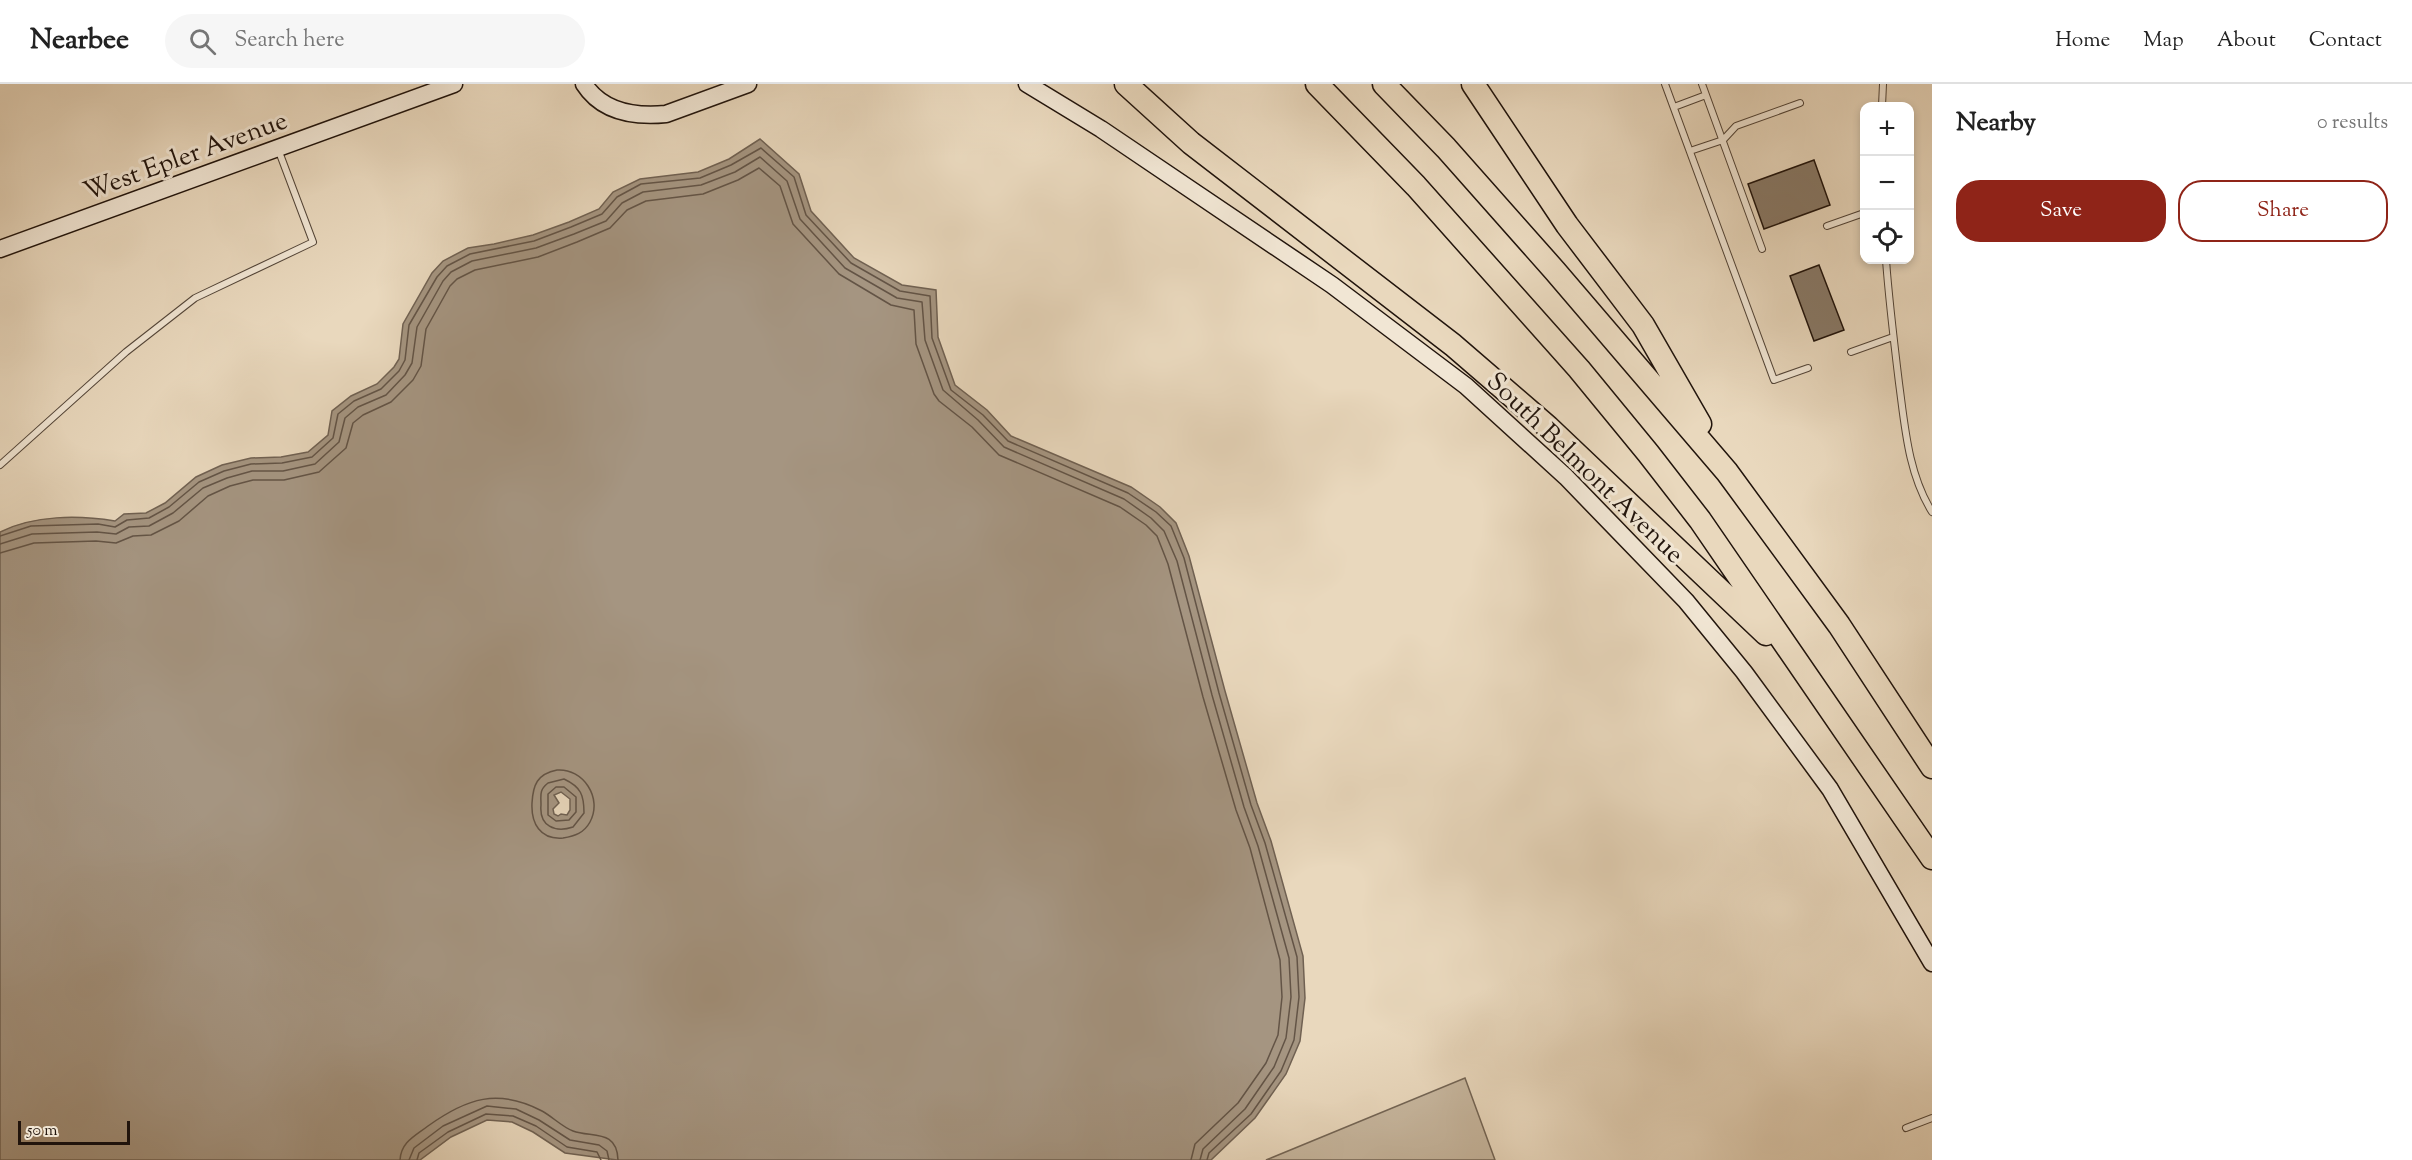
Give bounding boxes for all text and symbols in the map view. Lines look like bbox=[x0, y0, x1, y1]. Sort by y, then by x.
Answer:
search box bbox=[165, 14, 585, 68]
text: Nearbee bbox=[30, 21, 129, 61]
icon: search bbox=[186, 25, 219, 58]
text: Search here bbox=[234, 25, 345, 57]
text: Home bbox=[2055, 26, 2110, 56]
text: Map bbox=[2143, 26, 2184, 56]
text: About bbox=[2217, 26, 2276, 56]
text: Contact bbox=[2309, 26, 2382, 56]
map controls bbox=[1860, 102, 1914, 264]
button: + bbox=[1860, 102, 1914, 156]
street label: West Epler Avenue bbox=[79, 103, 293, 211]
text: Nearby bbox=[1956, 105, 2036, 142]
text: 0 results bbox=[2317, 109, 2388, 138]
button: − bbox=[1860, 156, 1914, 210]
button: Save bbox=[1956, 180, 2166, 242]
button: Share bbox=[2178, 180, 2388, 242]
button: locate bbox=[1860, 210, 1914, 264]
street label: South Belmont Avenue bbox=[1477, 365, 1691, 573]
scale bar bbox=[18, 1118, 130, 1146]
text: 50 m bbox=[27, 1120, 58, 1143]

